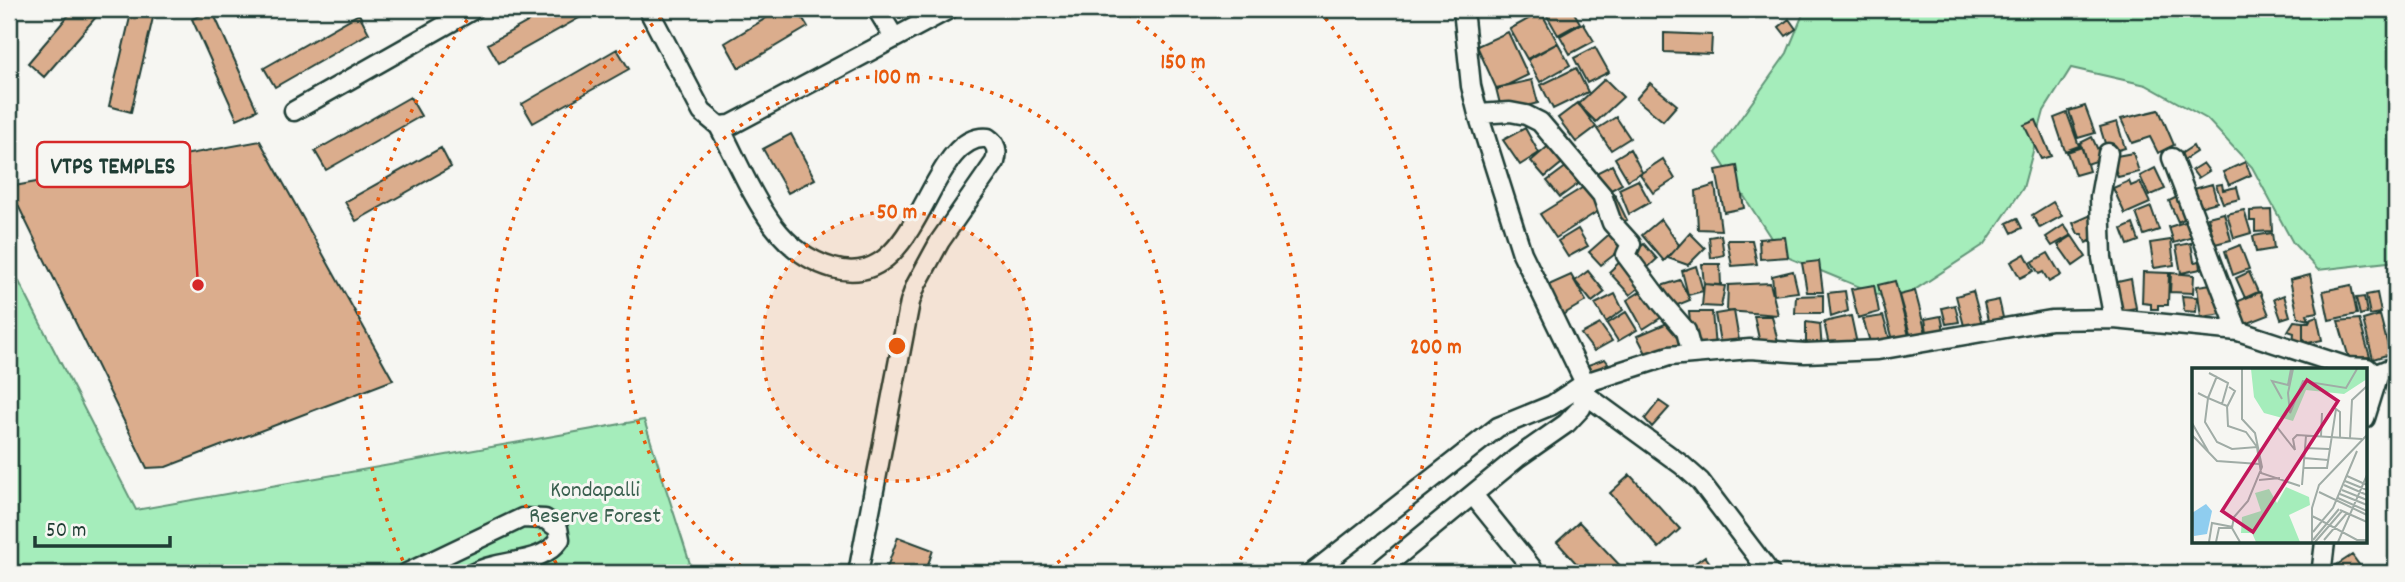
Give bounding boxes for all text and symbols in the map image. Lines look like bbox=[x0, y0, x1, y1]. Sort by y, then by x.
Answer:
text: 150 m bbox=[1160, 49, 1206, 79]
text: 100 m bbox=[874, 64, 920, 94]
callout: VTPS TEMPLES bbox=[37, 142, 190, 187]
text: VTPS TEMPLES bbox=[51, 151, 175, 185]
text: 50 m bbox=[877, 199, 917, 229]
centre of rings bbox=[885, 334, 909, 358]
text: 200 m bbox=[1410, 334, 1462, 364]
inset map bbox=[2192, 368, 2366, 544]
park label: Kondapalli Reserve Forest bbox=[529, 475, 661, 534]
scale bar bbox=[35, 505, 170, 549]
text: 50 m bbox=[46, 517, 86, 547]

